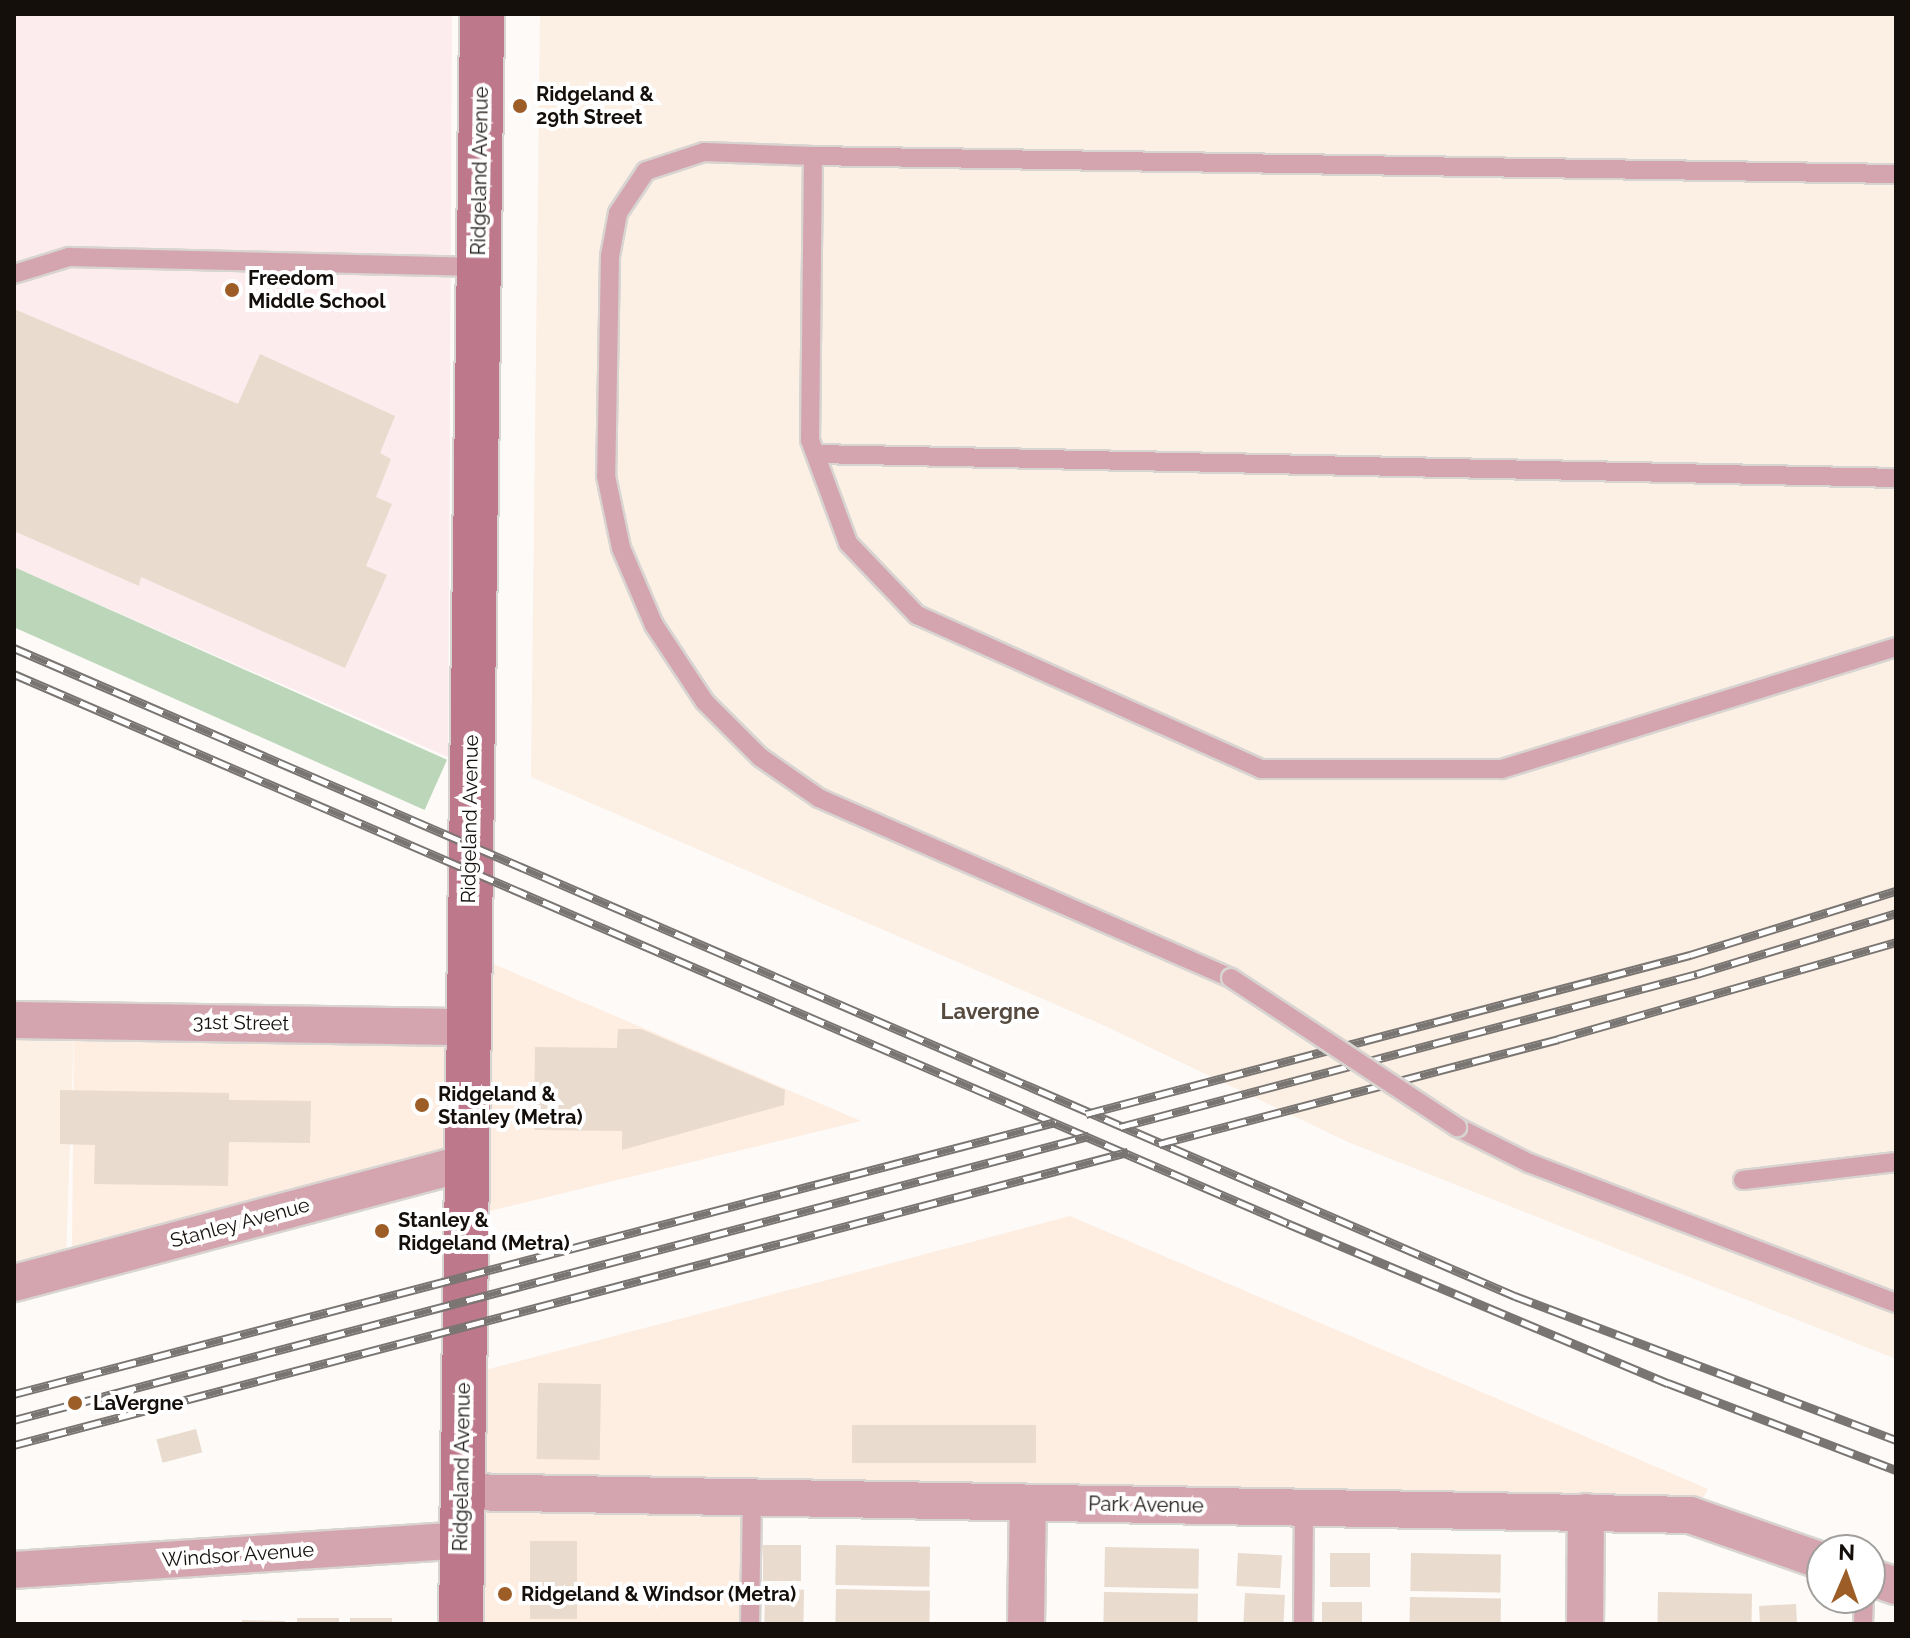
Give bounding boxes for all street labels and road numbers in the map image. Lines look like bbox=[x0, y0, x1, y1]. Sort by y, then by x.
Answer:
street label: Ridgeland Avenue bbox=[467, 86, 493, 256]
street label: Ridgeland Avenue bbox=[457, 734, 483, 904]
street label: 31st Street bbox=[193, 1010, 289, 1036]
street label: Stanley Avenue bbox=[167, 1193, 313, 1253]
street label: Ridgeland Avenue bbox=[449, 1382, 475, 1552]
street label: Park Avenue bbox=[1088, 1492, 1204, 1518]
street label: Windsor Avenue bbox=[161, 1538, 315, 1572]

